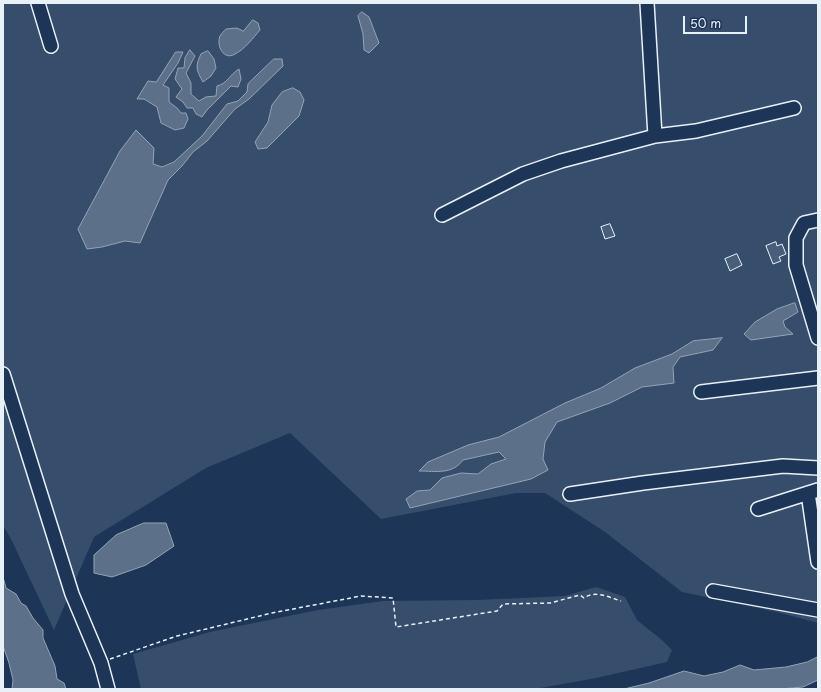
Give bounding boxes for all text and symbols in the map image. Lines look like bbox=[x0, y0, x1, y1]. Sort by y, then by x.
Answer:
scale bar bbox=[685, 8, 749, 34]
text: 50 m bbox=[690, 14, 721, 32]

